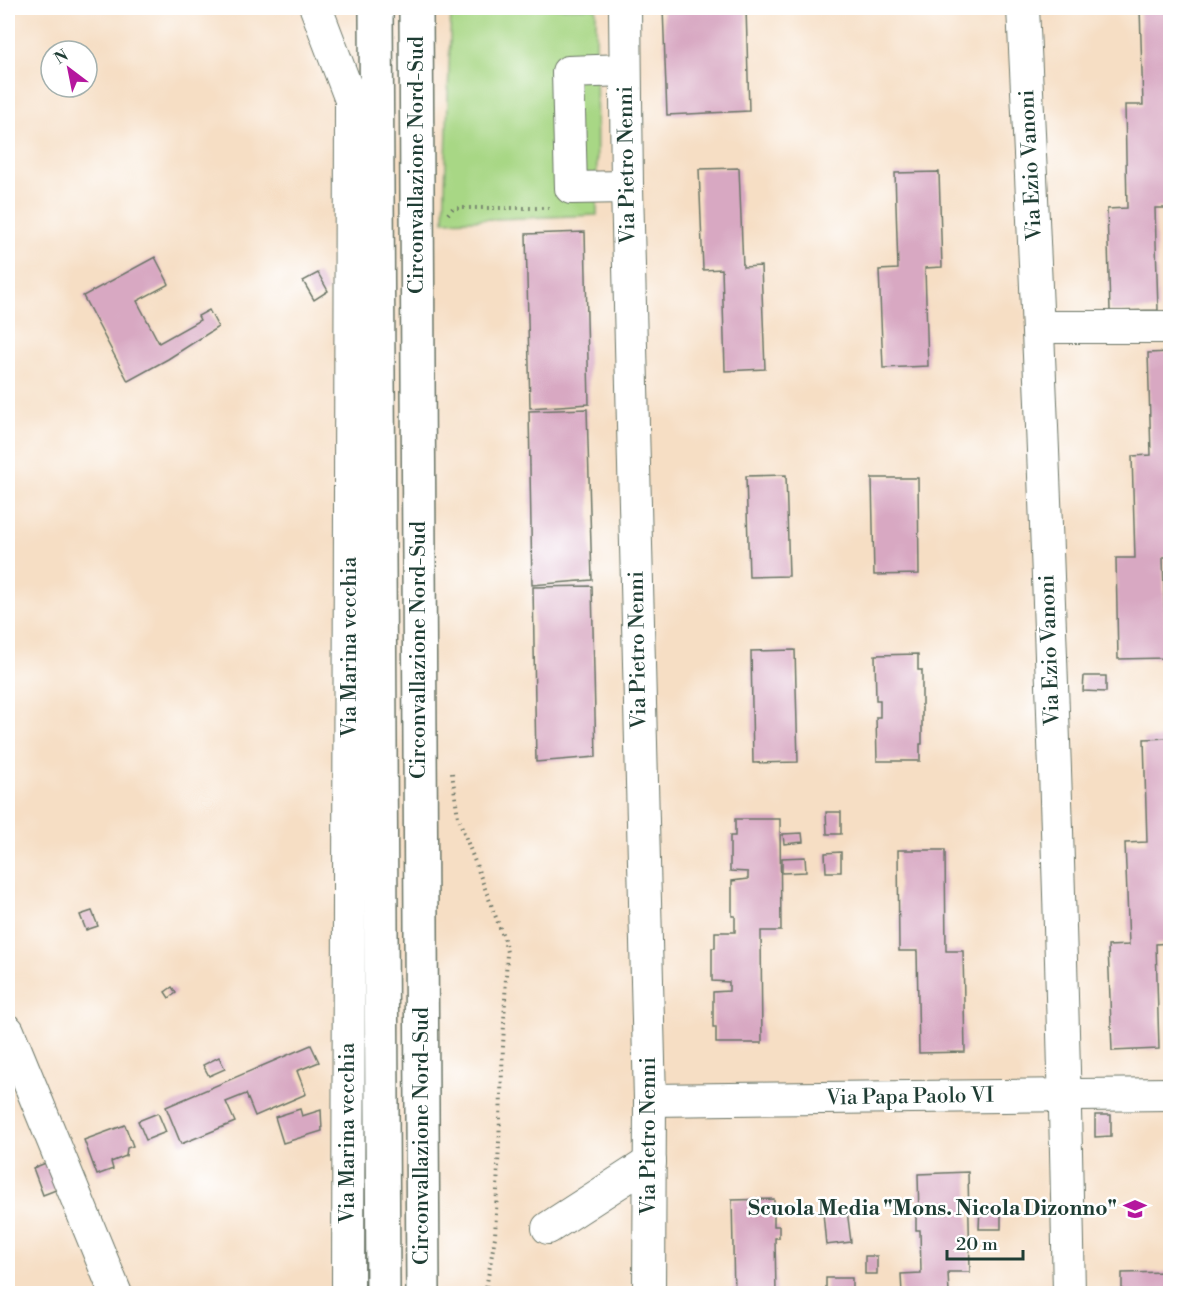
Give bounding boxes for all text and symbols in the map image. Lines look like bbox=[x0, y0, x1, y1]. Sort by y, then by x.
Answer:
street label: Circonvallazione Nord-Sud bbox=[404, 36, 430, 294]
north arrow bbox=[39, 39, 99, 99]
text: N bbox=[51, 45, 73, 69]
street label: Via Pietro Nenni bbox=[613, 86, 641, 245]
street label: Via Ezio Vanoni bbox=[1014, 89, 1048, 242]
street label: Circonvallazione Nord-Sud bbox=[406, 521, 432, 779]
street label: Via Marina vecchia bbox=[337, 556, 363, 738]
street label: Via Pietro Nenni bbox=[624, 571, 652, 730]
street label: Via Ezio Vanoni bbox=[1034, 574, 1066, 727]
street label: Circonvallazione Nord-Sud bbox=[409, 1007, 435, 1265]
street label: Via Marina vecchia bbox=[335, 1042, 361, 1224]
street label: Via Pietro Nenni bbox=[636, 1057, 662, 1216]
street label: Via Papa Paolo VI bbox=[825, 1083, 994, 1111]
place label: Scuola Media "Mons. Nicola Dizonno" bbox=[748, 1196, 1117, 1222]
school or university icon: Scuola Media "Mons. Nicola Dizonno" bbox=[1122, 1196, 1148, 1222]
scale bar bbox=[947, 1223, 1024, 1261]
text: 20 m bbox=[956, 1233, 998, 1256]

